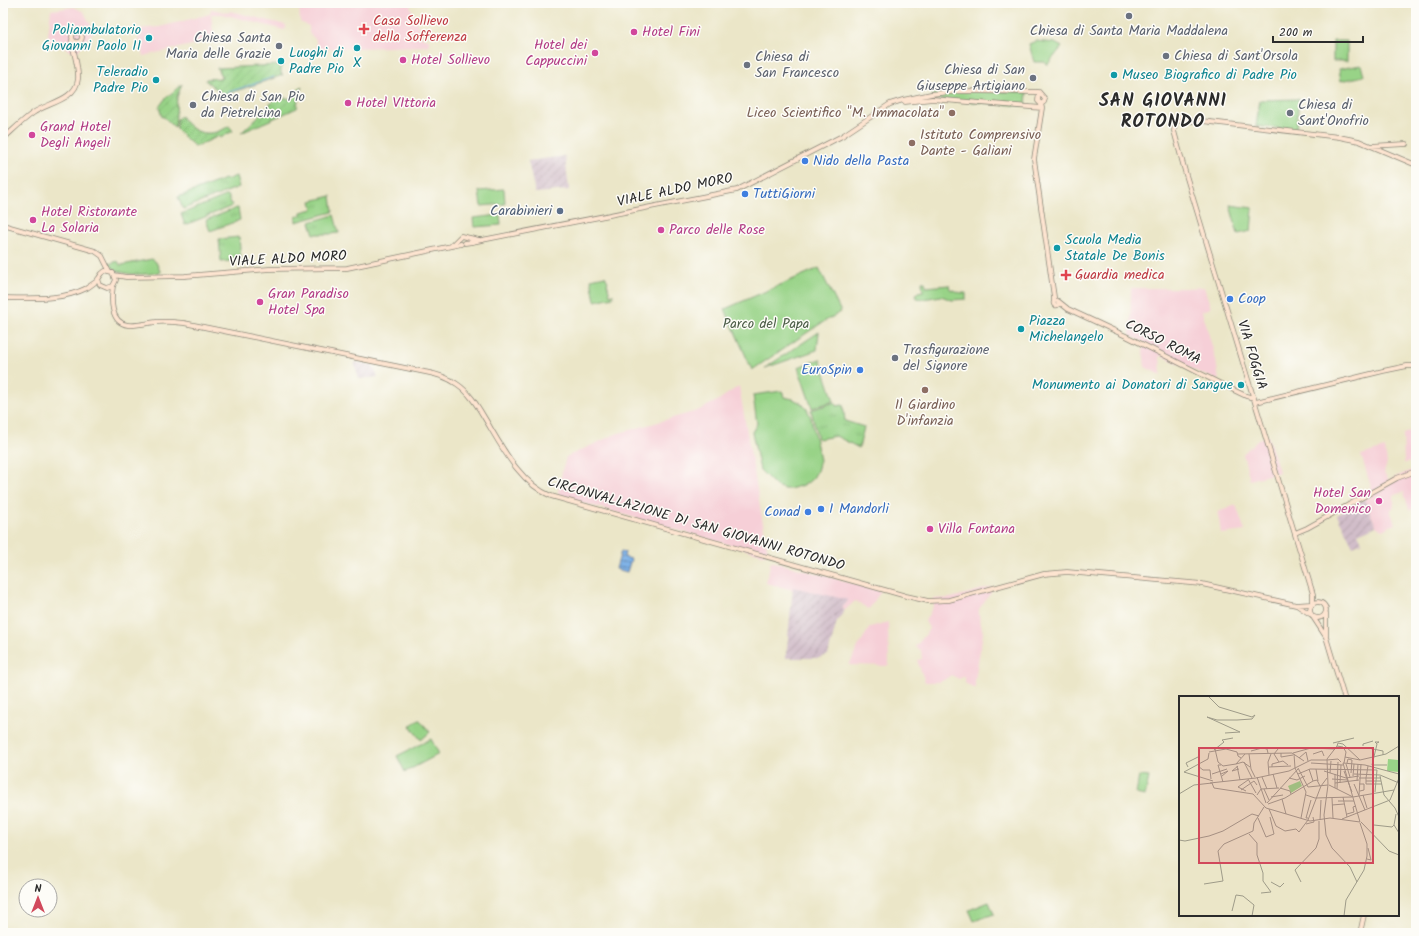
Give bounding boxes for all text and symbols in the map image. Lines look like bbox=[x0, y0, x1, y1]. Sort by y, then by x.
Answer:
place label: Casa Sollievo della Sofferenza bbox=[373, 10, 467, 48]
marker: Chiesa di Santa Maria Maddalena bbox=[1124, 11, 1134, 21]
scale bar bbox=[1273, 18, 1363, 44]
place label: Poliambulatorio Giovanni Paolo II bbox=[42, 19, 141, 57]
place label: Chiesa di Santa Maria Maddalena bbox=[1030, 20, 1228, 42]
place label: Hotel Fini bbox=[642, 21, 701, 43]
marker: Casa Sollievo della Sofferenza bbox=[358, 23, 370, 35]
text: 200 m bbox=[1279, 23, 1313, 42]
place label: Chiesa Santa Maria delle Grazie bbox=[166, 27, 272, 65]
marker: Hotel Fini bbox=[629, 27, 639, 37]
marker: Poliambulatorio Giovanni Paolo II bbox=[144, 33, 154, 43]
place label: Hotel dei Cappuccini bbox=[525, 34, 588, 72]
marker: Chiesa Santa Maria delle Grazie bbox=[274, 41, 284, 51]
place label: Luoghi di Padre Pio bbox=[289, 42, 344, 80]
marker: X bbox=[352, 43, 362, 53]
place label: Chiesa di Sant'Orsola bbox=[1174, 45, 1298, 67]
place label: Chiesa di San Francesco bbox=[755, 46, 839, 84]
marker: Hotel dei Cappuccini bbox=[590, 48, 600, 58]
place label: Hotel Sollievo bbox=[411, 49, 490, 71]
marker: Chiesa di Sant'Orsola bbox=[1161, 51, 1171, 61]
place label: X bbox=[353, 52, 362, 74]
marker: Hotel Sollievo bbox=[398, 55, 408, 65]
marker: Luoghi di Padre Pio bbox=[276, 56, 286, 66]
place label: Chiesa di San Giuseppe Artigiano bbox=[917, 59, 1025, 97]
marker: Chiesa di San Francesco bbox=[742, 60, 752, 70]
place label: Teleradio Padre Pio bbox=[93, 61, 148, 99]
place label: Museo Biografico di Padre Pio bbox=[1122, 64, 1297, 86]
marker: Museo Biografico di Padre Pio bbox=[1109, 70, 1119, 80]
marker: Chiesa di San Giuseppe Artigiano bbox=[1028, 73, 1038, 83]
marker: Teleradio Padre Pio bbox=[151, 75, 161, 85]
place label: Chiesa di San Pio da Pietrelcina bbox=[201, 86, 305, 124]
district label: SAN GIOVANNI ROTONDO bbox=[1099, 87, 1227, 137]
place label: Hotel VIttoria bbox=[356, 92, 436, 114]
place label: Chiesa di Sant'Onofrio bbox=[1298, 94, 1369, 132]
marker: Hotel VIttoria bbox=[343, 98, 353, 108]
marker: Chiesa di San Pio da Pietrelcina bbox=[188, 100, 198, 110]
place label: Liceo Scientifico "M. Immacolata" bbox=[746, 102, 944, 124]
marker: Liceo Scientifico "M. Immacolata" bbox=[947, 108, 957, 118]
marker: Chiesa di Sant'Onofrio bbox=[1285, 108, 1295, 118]
place label: Grand Hotel Degli Angeli bbox=[40, 116, 111, 154]
place label: Istituto Comprensivo Dante - Galiani bbox=[920, 124, 1041, 162]
marker: Grand Hotel Degli Angeli bbox=[27, 130, 37, 140]
marker: Istituto Comprensivo Dante - Galiani bbox=[907, 138, 917, 148]
place label: Nido della Pasta bbox=[813, 150, 909, 172]
marker: Nido della Pasta bbox=[800, 156, 810, 166]
street label: VIALE ALDO MORO bbox=[615, 167, 735, 213]
place label: TuttiGiorni bbox=[753, 183, 816, 205]
marker: TuttiGiorni bbox=[740, 189, 750, 199]
place label: Carabinieri bbox=[490, 200, 553, 222]
place label: Hotel Ristorante La Solaria bbox=[41, 201, 138, 239]
marker: Carabinieri bbox=[555, 206, 565, 216]
marker: Hotel Ristorante La Solaria bbox=[28, 215, 38, 225]
place label: Parco delle Rose bbox=[669, 219, 766, 241]
marker: Parco delle Rose bbox=[656, 225, 666, 235]
place label: Scuola Media Statale De Bonis bbox=[1065, 229, 1165, 267]
marker: Scuola Media Statale De Bonis bbox=[1052, 243, 1062, 253]
street label: VIALE ALDO MORO bbox=[229, 245, 348, 273]
place label: Guardia medica bbox=[1075, 264, 1165, 286]
marker: Guardia medica bbox=[1060, 269, 1072, 281]
place label: Gran Paradiso Hotel Spa bbox=[268, 283, 349, 321]
place label: Coop bbox=[1238, 288, 1266, 310]
marker: Coop bbox=[1225, 294, 1235, 304]
marker: Gran Paradiso Hotel Spa bbox=[255, 297, 265, 307]
place label: Piazza Michelangelo bbox=[1029, 310, 1104, 348]
park label: Parco del Papa bbox=[723, 313, 809, 335]
street label: CORSO ROMA bbox=[1121, 313, 1205, 371]
street label: VIA FOGGIA bbox=[1231, 317, 1273, 393]
marker: Piazza Michelangelo bbox=[1016, 324, 1026, 334]
place label: Trasfigurazione del Signore bbox=[903, 339, 990, 377]
marker: Trasfigurazione del Signore bbox=[890, 353, 900, 363]
place label: EuroSpin bbox=[801, 359, 852, 381]
marker: EuroSpin bbox=[855, 365, 865, 375]
place label: Monumento ai Donatori di Sangue bbox=[1032, 374, 1234, 396]
marker: Monumento ai Donatori di Sangue bbox=[1236, 380, 1246, 390]
marker: Il Giardino D'infanzia bbox=[920, 385, 930, 395]
place label: Il Giardino D'infanzia bbox=[895, 394, 955, 432]
street label: CIRCONVALLAZIONE DI SAN GIOVANNI ROTONDO bbox=[545, 471, 848, 577]
place label: Hotel San Domenico bbox=[1313, 482, 1371, 520]
marker: Hotel San Domenico bbox=[1374, 496, 1384, 506]
place label: I Mandorli bbox=[829, 498, 889, 520]
place label: Conad bbox=[764, 501, 801, 523]
marker: I Mandorli bbox=[816, 504, 826, 514]
marker: Conad bbox=[803, 507, 813, 517]
place label: Villa Fontana bbox=[938, 518, 1015, 540]
marker: Villa Fontana bbox=[925, 524, 935, 534]
inset map bbox=[1179, 696, 1399, 916]
north arrow bbox=[18, 878, 58, 918]
text: N bbox=[35, 880, 42, 898]

